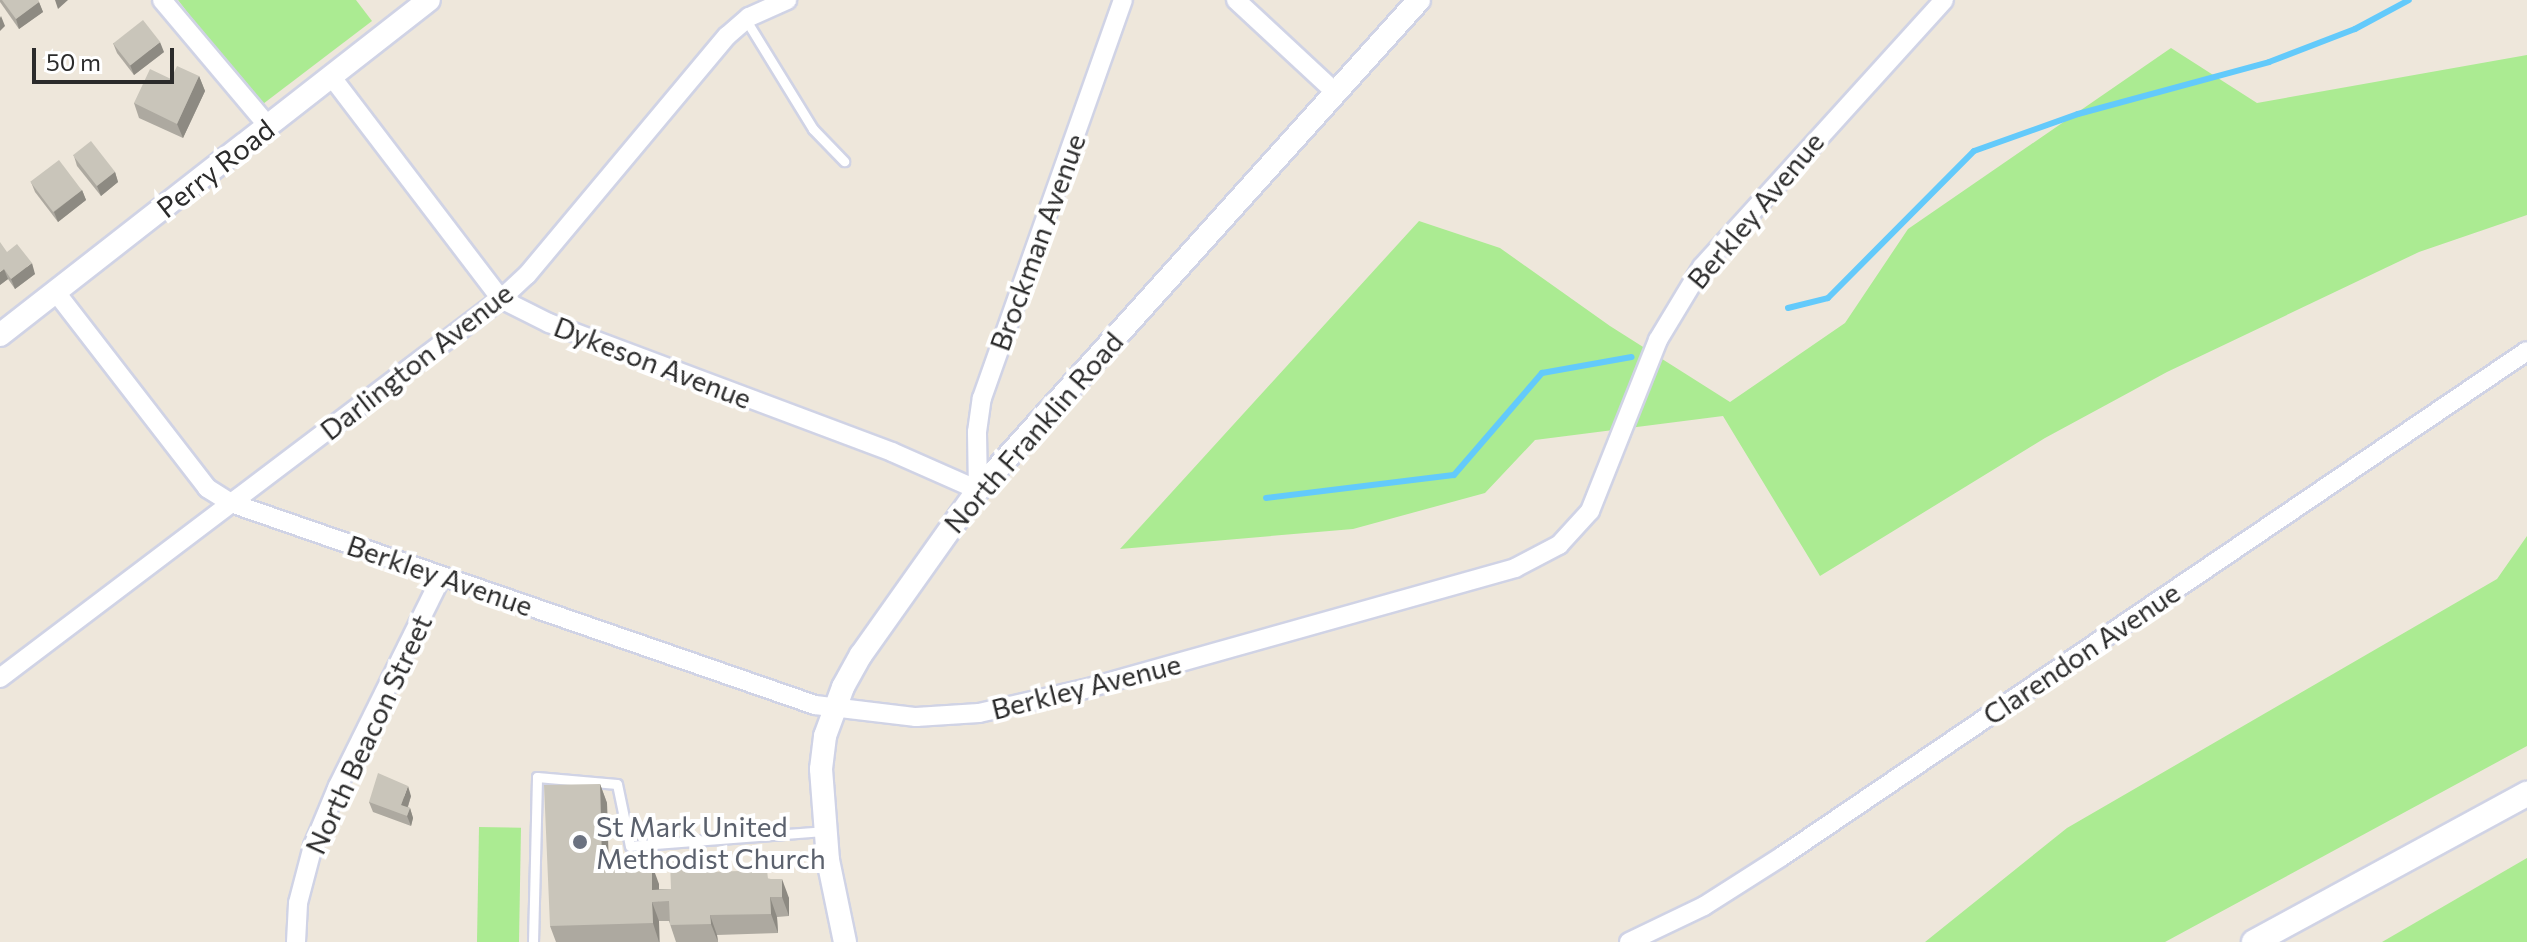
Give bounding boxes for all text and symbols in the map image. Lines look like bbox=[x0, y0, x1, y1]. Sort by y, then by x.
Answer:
scale bar bbox=[36, 32, 178, 82]
text: 50 m bbox=[46, 47, 101, 76]
street label: Perry Road bbox=[150, 112, 280, 224]
street label: Berkley Avenue bbox=[1680, 125, 1830, 295]
street label: Brockman Avenue bbox=[982, 129, 1092, 355]
street label: Darlington Avenue bbox=[313, 276, 519, 446]
street label: Dykeson Avenue bbox=[550, 309, 756, 415]
street label: North Franklin Road bbox=[937, 325, 1129, 539]
street label: Berkley Avenue bbox=[343, 528, 537, 622]
street label: Clarendon Avenue bbox=[1976, 575, 2186, 731]
street label: North Beacon Street bbox=[298, 609, 438, 859]
street label: Berkley Avenue bbox=[988, 646, 1184, 726]
place label: St Mark United Methodist Church bbox=[596, 809, 826, 875]
marker: St Mark United Methodist Church bbox=[571, 833, 589, 851]

